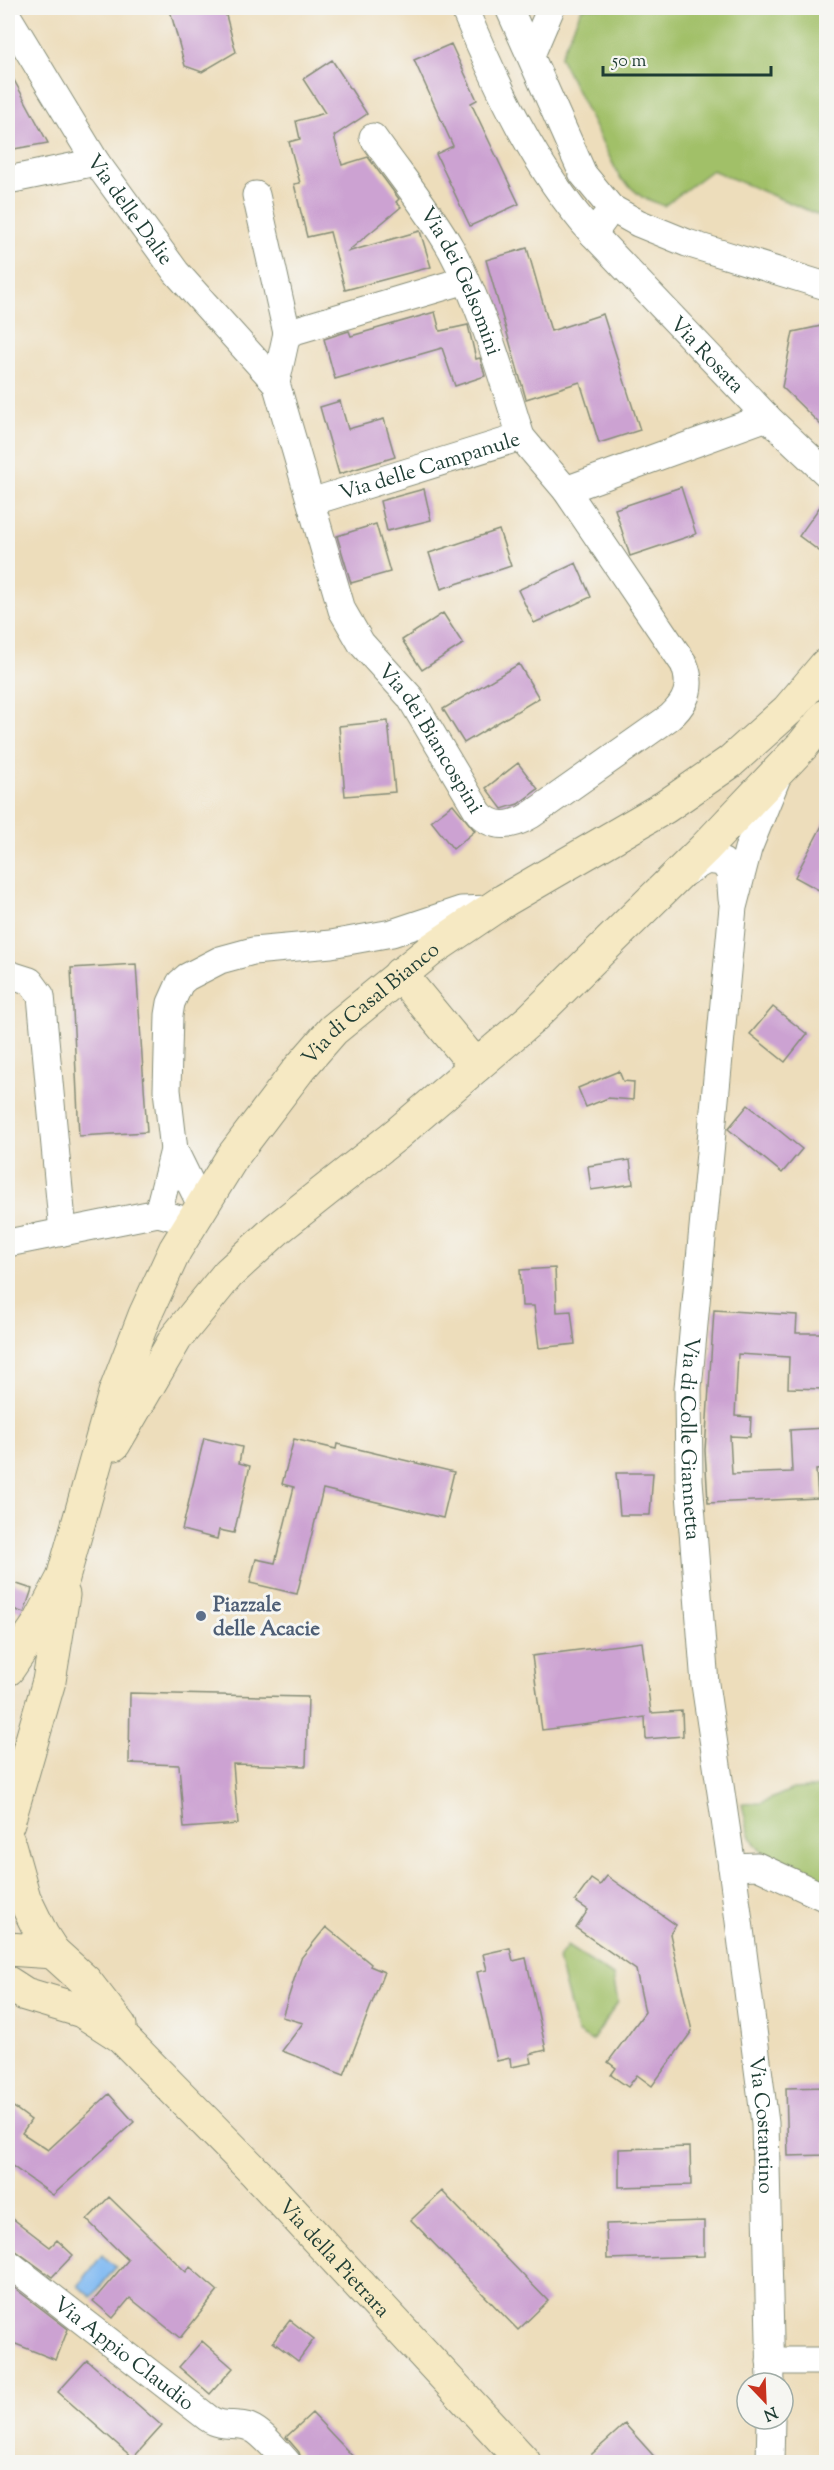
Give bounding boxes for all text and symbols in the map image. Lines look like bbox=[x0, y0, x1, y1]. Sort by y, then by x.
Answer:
scale bar bbox=[603, 39, 771, 77]
text: 50 m bbox=[611, 49, 647, 75]
street label: Via delle Dalie bbox=[78, 149, 179, 272]
street label: Via dei Gelsomini bbox=[411, 202, 507, 360]
street label: Via Rosata bbox=[662, 310, 750, 401]
street label: Via delle Campanule bbox=[336, 425, 524, 509]
street label: Via dei Biancospini bbox=[370, 658, 489, 820]
street label: Via di Casal Bianco bbox=[296, 935, 446, 1073]
street label: Via di Colle Giannetta bbox=[671, 1336, 707, 1541]
place label: Piazzale delle Acacie bbox=[213, 1591, 320, 1645]
marker: Piazzale delle Acacie bbox=[194, 1609, 208, 1623]
street label: Via Costantino bbox=[740, 2055, 780, 2194]
street label: Via della Pietrara bbox=[270, 2193, 396, 2325]
street label: Via Appio Claudio bbox=[46, 2290, 200, 2419]
north arrow bbox=[735, 2371, 795, 2431]
text: N bbox=[759, 2399, 780, 2426]

